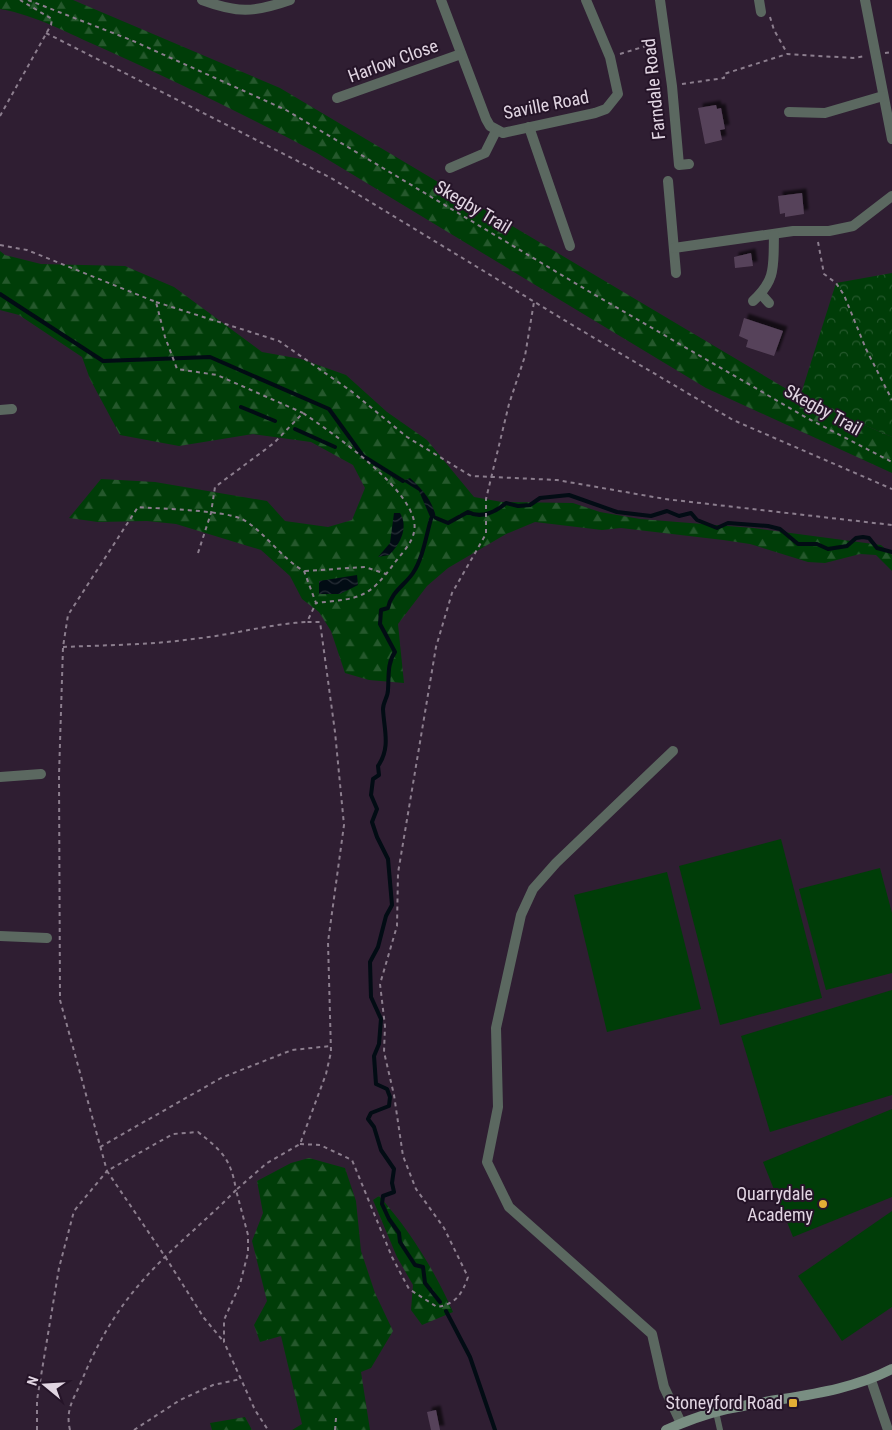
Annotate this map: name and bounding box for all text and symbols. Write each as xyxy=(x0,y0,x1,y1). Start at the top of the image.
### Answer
street label: Harlow Close xyxy=(345,35,441,87)
street label: Farndale Road xyxy=(638,37,669,141)
street label: Saville Road xyxy=(501,86,590,123)
street label: Skegby Trail xyxy=(431,176,515,238)
street label: Skegby Trail xyxy=(781,380,866,439)
place label: Quarrydale Academy xyxy=(736,1183,814,1225)
marker: Quarrydale Academy xyxy=(817,1198,829,1210)
north arrow xyxy=(20,1360,70,1410)
text: N xyxy=(24,1374,42,1388)
place label: Stoneyford Road xyxy=(666,1392,783,1413)
marker: Stoneyford Road xyxy=(787,1397,799,1409)

